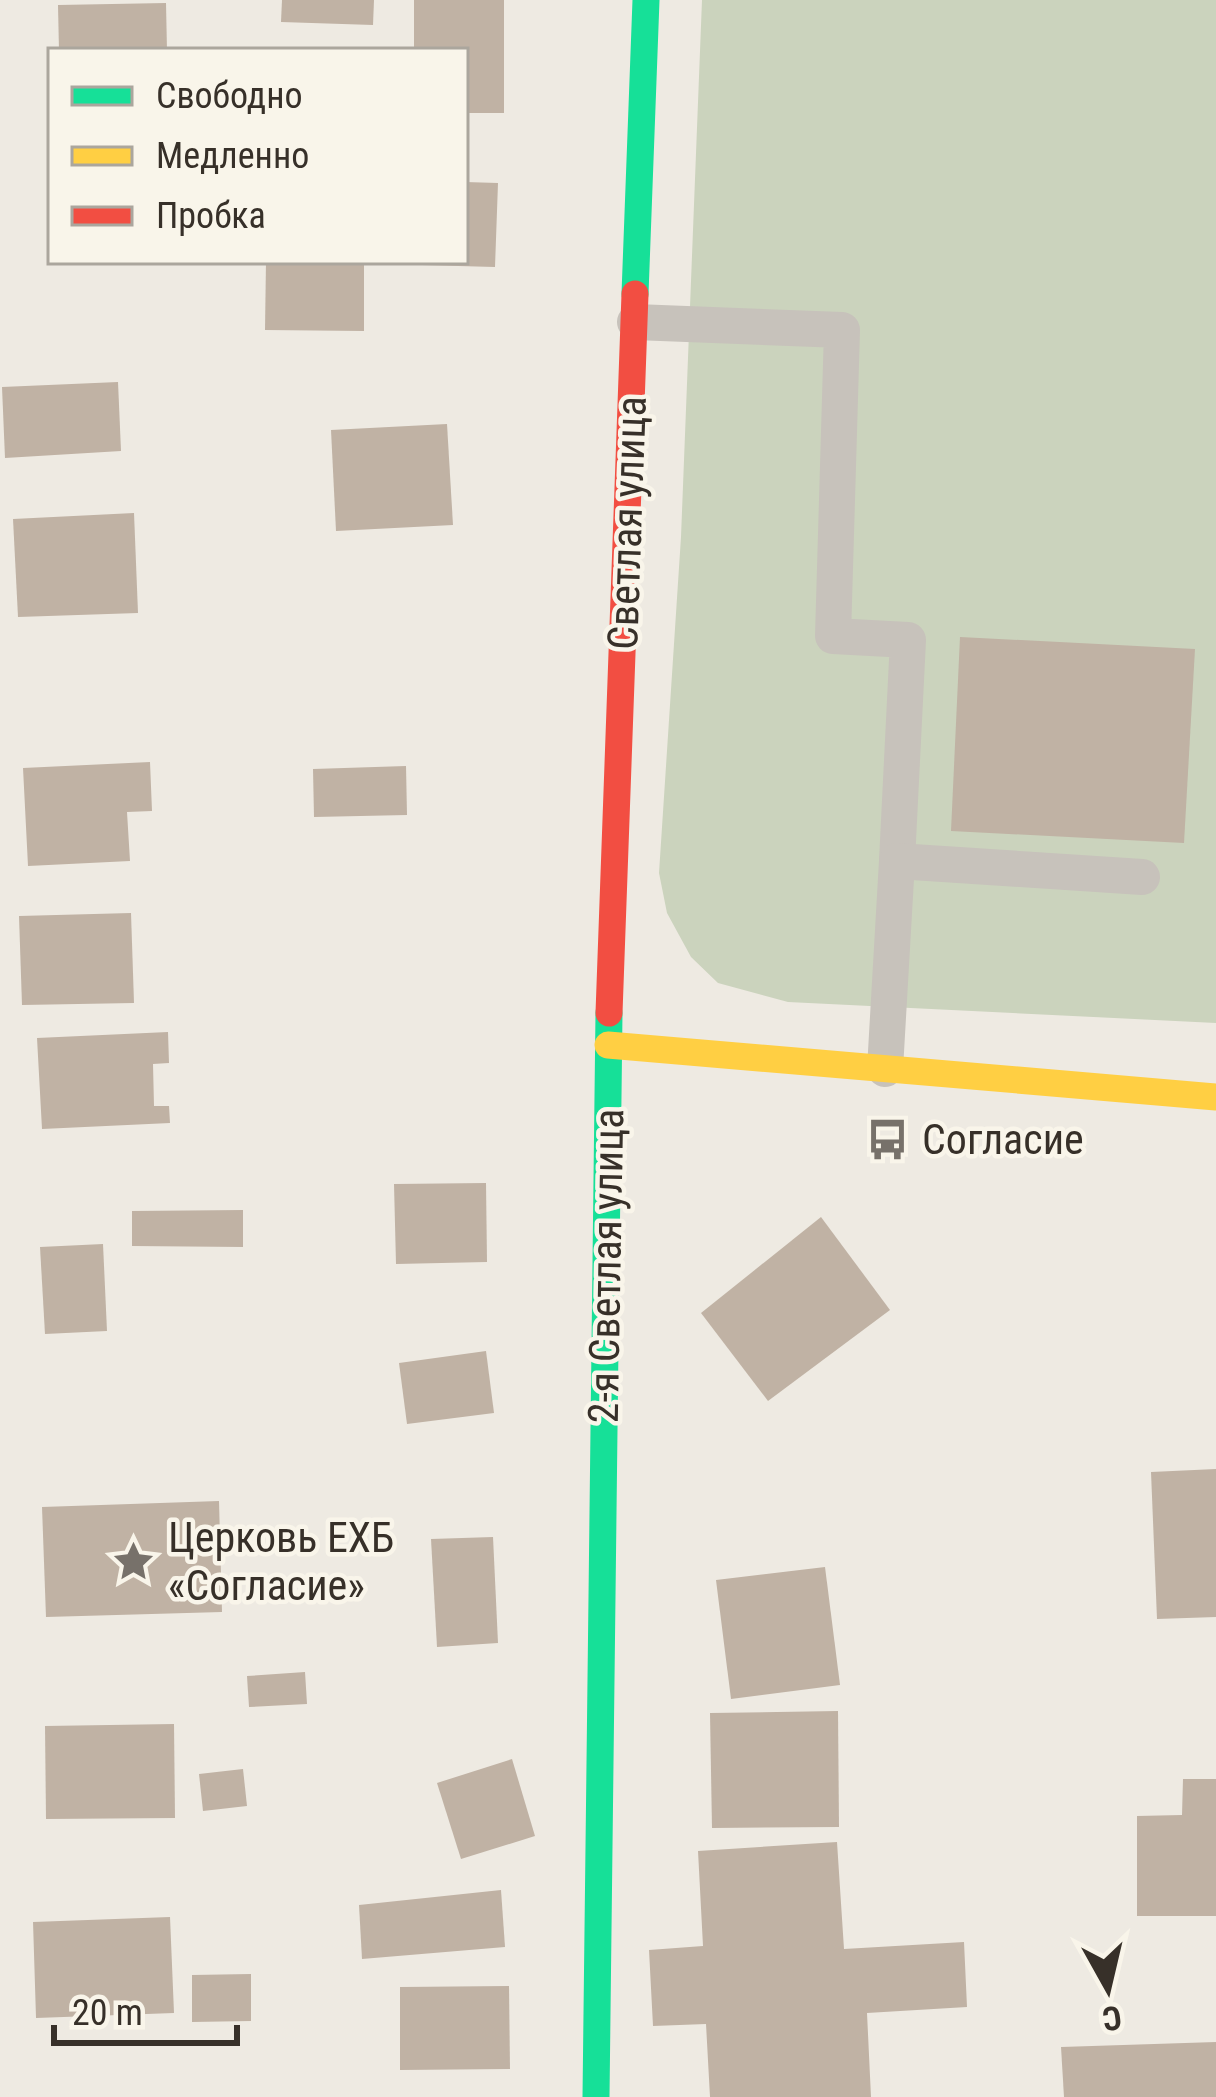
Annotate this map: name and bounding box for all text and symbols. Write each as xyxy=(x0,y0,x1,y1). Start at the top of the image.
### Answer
legend xyxy=(48,48,468,264)
text: Свободно xyxy=(156,75,303,117)
text: Медленно xyxy=(156,135,309,177)
text: Пробка xyxy=(156,195,266,237)
street label: Светлая улица xyxy=(598,395,656,651)
street label: 2-я Светлая улица xyxy=(579,1108,633,1424)
place label: Согласие xyxy=(922,1115,1084,1164)
bus stop icon: Согласие xyxy=(865,1116,911,1162)
place label: Церковь ЕХБ «Согласие» xyxy=(168,1513,394,1610)
place icon: Церковь ЕХБ «Согласие» xyxy=(111,1538,157,1584)
north arrow xyxy=(1048,1929,1168,2049)
scale bar xyxy=(54,1971,237,2045)
text: 20 m xyxy=(72,1992,143,2034)
text: С xyxy=(1100,1998,1124,2039)

